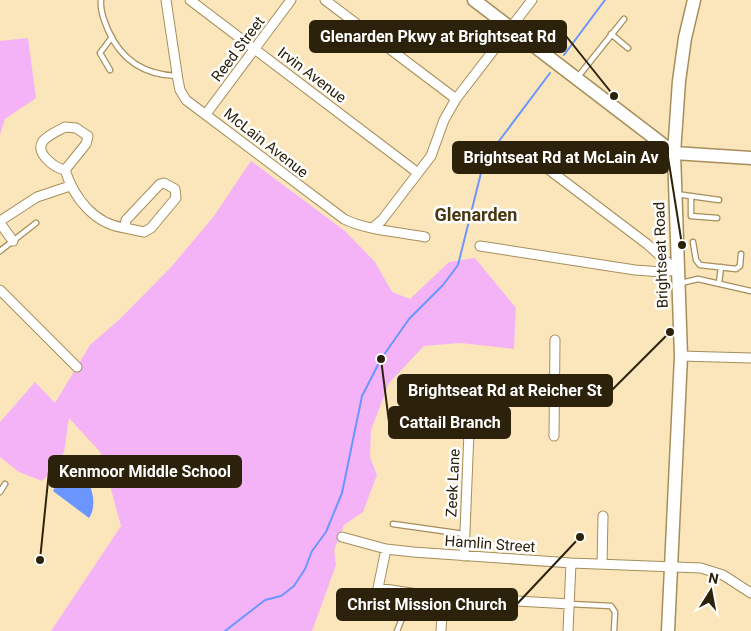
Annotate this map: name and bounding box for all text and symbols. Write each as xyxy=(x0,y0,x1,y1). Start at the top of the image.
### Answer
street label: Reed Street xyxy=(208,13,268,85)
callout: Glenarden Pkwy at Brightseat Rd xyxy=(310,21,566,52)
text: Glenarden Pkwy at Brightseat Rd xyxy=(320,27,556,46)
street label: Irvin Avenue xyxy=(274,43,350,107)
street label: McLain Avenue xyxy=(220,105,312,181)
callout: Brightseat Rd at McLain Av xyxy=(453,142,668,173)
text: Brightseat Rd at McLain Av xyxy=(463,148,659,167)
street label: Brightseat Road xyxy=(650,201,672,309)
district label: Glenarden xyxy=(435,204,517,225)
callout: Brightseat Rd at Reicher St xyxy=(398,375,612,406)
text: Brightseat Rd at Reicher St xyxy=(408,381,603,400)
callout: Cattail Branch xyxy=(389,407,510,438)
text: Cattail Branch xyxy=(399,413,501,432)
street label: Zeek Lane xyxy=(442,448,464,518)
callout: Kenmoor Middle School xyxy=(49,456,241,487)
text: Kenmoor Middle School xyxy=(59,462,231,481)
street label: Hamlin Street xyxy=(444,532,536,556)
north arrow xyxy=(686,566,736,616)
text: N xyxy=(707,569,720,587)
callout: Christ Mission Church xyxy=(337,589,517,620)
text: Christ Mission Church xyxy=(347,595,507,614)

